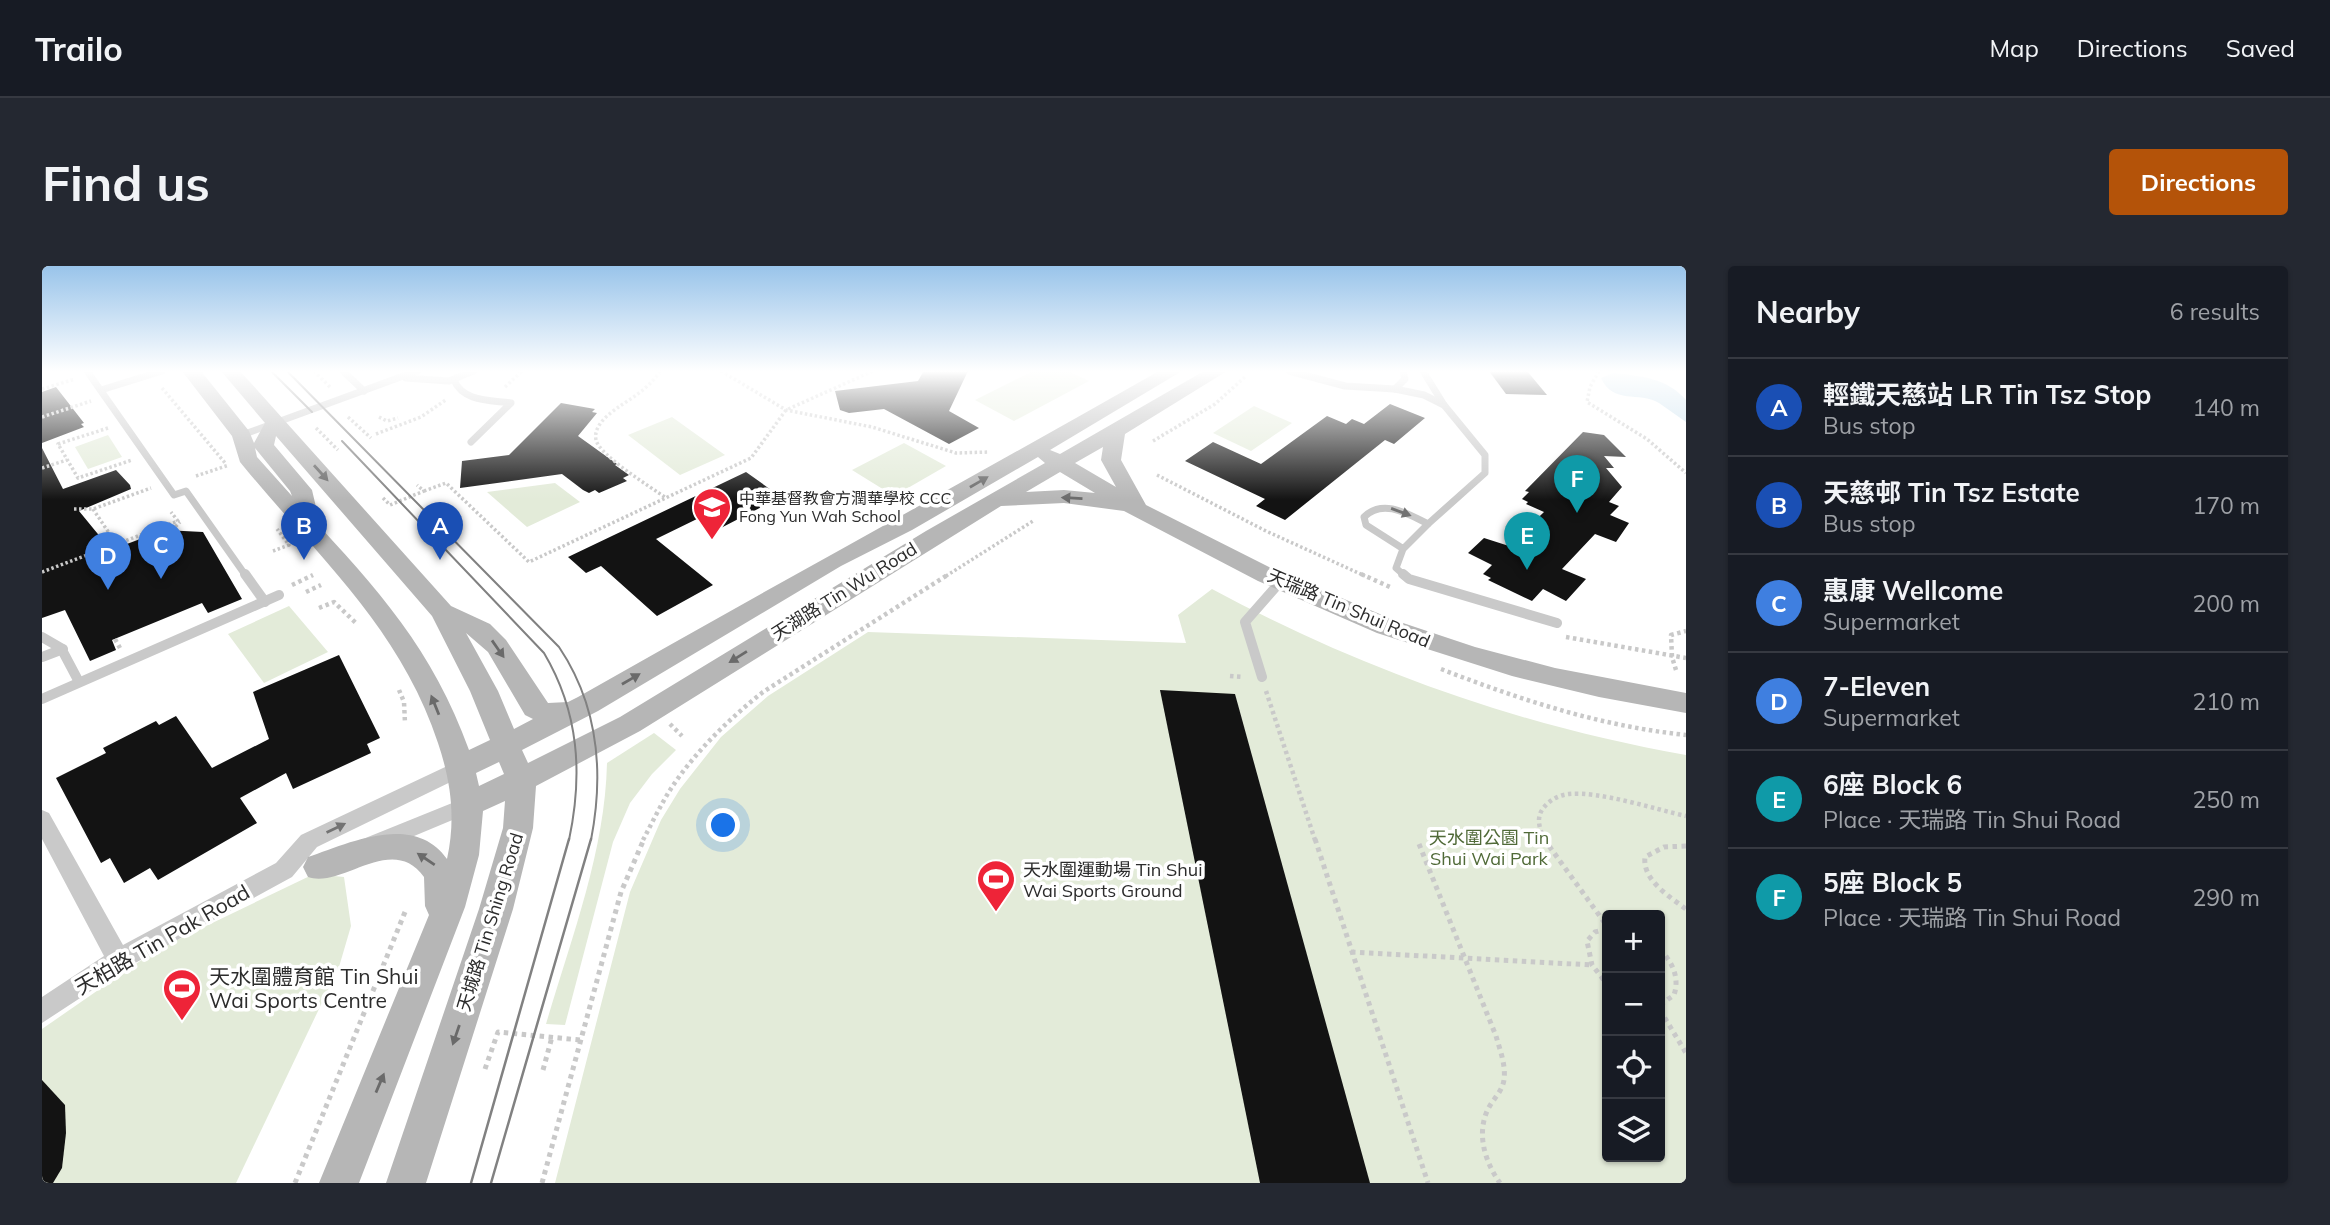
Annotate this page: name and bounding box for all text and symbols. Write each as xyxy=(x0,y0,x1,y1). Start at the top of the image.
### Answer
text: Trailo xyxy=(35,28,123,69)
text: Map xyxy=(1989,33,2039,63)
text: Directions xyxy=(2077,33,2188,63)
text: Saved xyxy=(2226,33,2295,63)
button: Directions xyxy=(2109,149,2288,215)
text: Find us xyxy=(42,152,210,213)
text: Nearby xyxy=(1756,293,1860,331)
text: 6 results xyxy=(2170,297,2260,326)
text: 輕鐵天慈站 LR Tin Tsz Stop xyxy=(1823,378,2151,411)
text: A xyxy=(1770,393,1788,422)
text: 140 m xyxy=(2192,393,2260,422)
text: Bus stop xyxy=(1823,411,1915,440)
pin: F xyxy=(1554,455,1600,513)
one-way arrow xyxy=(312,464,328,481)
one-way arrow xyxy=(970,476,989,488)
text: 天慈邨 Tin Tsz Estate xyxy=(1823,476,2080,509)
school or university icon: 中華基督教會方潤華學校 CCC Fong Yun Wah School xyxy=(691,486,733,541)
place label: 中華基督教會方潤華學校 CCC Fong Yun Wah School xyxy=(739,488,951,526)
text: B xyxy=(1771,491,1787,520)
text: 170 m xyxy=(2192,491,2260,520)
one-way arrow xyxy=(1061,492,1083,503)
pin: B xyxy=(281,502,327,560)
pin: A xyxy=(417,502,463,560)
one-way arrow xyxy=(1390,507,1411,518)
text: Bus stop xyxy=(1823,509,1915,538)
pin: E xyxy=(1504,512,1550,570)
pin: C xyxy=(138,521,184,579)
pin: D xyxy=(85,532,131,590)
street label: 天湖路 Tin Wu Road xyxy=(767,537,921,645)
street label: 天瑞路 Tin Shui Road xyxy=(1264,563,1434,653)
text: 惠康 Wellcome xyxy=(1823,574,2003,607)
text: C xyxy=(1771,589,1787,618)
text: 200 m xyxy=(2192,589,2260,618)
text: Supermarket xyxy=(1823,607,1960,636)
one-way arrow xyxy=(491,640,505,658)
one-way arrow xyxy=(728,650,747,663)
text: 7-Eleven xyxy=(1823,670,1930,703)
one-way arrow xyxy=(621,673,641,685)
text: D xyxy=(1770,687,1788,716)
text: 210 m xyxy=(2192,687,2260,716)
one-way arrow xyxy=(430,694,441,715)
text: Supermarket xyxy=(1823,703,1960,732)
text: 6座 Block 6 xyxy=(1823,768,1962,801)
text: E xyxy=(1772,785,1786,814)
text: 250 m xyxy=(2192,785,2260,814)
text: Place · 天瑞路 Tin Shui Road xyxy=(1823,805,2121,834)
your location xyxy=(706,808,740,842)
one-way arrow xyxy=(326,822,346,833)
park label: 天水圍公園 Tin Shui Wai Park xyxy=(1429,826,1549,870)
street label: 天城路 Tin Shing Road xyxy=(452,830,528,1014)
one-way arrow xyxy=(416,853,435,867)
sports icon: 天水圍運動場 Tin Shui Wai Sports Ground xyxy=(975,858,1017,913)
place label: 天水圍運動場 Tin Shui Wai Sports Ground xyxy=(1023,858,1203,902)
text: 5座 Block 5 xyxy=(1823,866,1962,899)
street label: 天柏路 Tin Pak Road xyxy=(70,878,254,1000)
text: F xyxy=(1772,883,1786,912)
text: 290 m xyxy=(2192,883,2260,912)
text: Place · 天瑞路 Tin Shui Road xyxy=(1823,903,2121,932)
map controls xyxy=(1602,910,1665,1162)
button: + xyxy=(1602,910,1665,973)
place label: 天水圍體育館 Tin Shui Wai Sports Centre xyxy=(209,963,418,1013)
sports icon: 天水圍體育館 Tin Shui Wai Sports Centre xyxy=(161,967,203,1022)
button: − xyxy=(1602,973,1665,1036)
one-way arrow xyxy=(450,1025,461,1046)
button: locate xyxy=(1602,1036,1665,1099)
one-way arrow xyxy=(375,1073,386,1094)
button: layers xyxy=(1602,1099,1665,1162)

